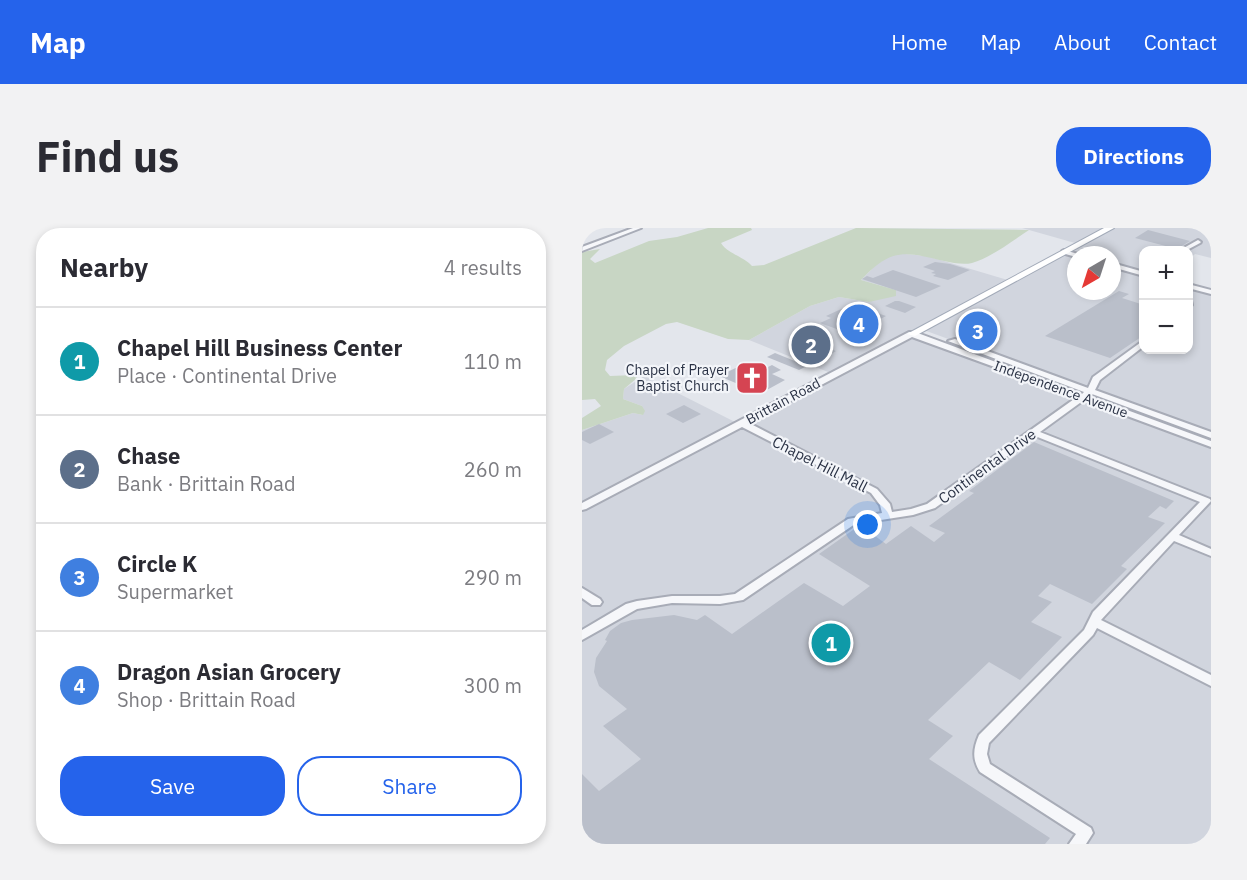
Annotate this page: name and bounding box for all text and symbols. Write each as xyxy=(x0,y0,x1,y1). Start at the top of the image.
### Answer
text: Map xyxy=(30,24,86,61)
text: Home xyxy=(891,28,948,56)
text: Map xyxy=(981,28,1021,56)
text: About xyxy=(1054,28,1111,56)
text: Contact xyxy=(1144,28,1217,56)
button: Directions xyxy=(1056,127,1211,185)
text: Find us xyxy=(36,129,179,184)
north arrow xyxy=(1067,246,1121,300)
map controls xyxy=(1139,246,1193,354)
button: + xyxy=(1139,246,1193,300)
text: Nearby xyxy=(60,250,148,284)
text: 4 results xyxy=(444,254,522,281)
button: − xyxy=(1139,300,1193,354)
pin: 4 xyxy=(840,302,878,346)
pin: 3 xyxy=(958,308,998,354)
pin: 2 xyxy=(792,322,830,368)
text: Chapel Hill Business Center xyxy=(117,333,402,362)
text: 1 xyxy=(74,348,86,375)
text: 110 m xyxy=(464,348,522,375)
street label: Independence Avenue xyxy=(991,356,1131,422)
church icon: Chapel of Prayer Baptist Church xyxy=(734,360,770,396)
place label: Chapel of Prayer Baptist Church xyxy=(626,361,729,395)
text: Place · Continental Drive xyxy=(117,362,337,389)
street label: Brittain Road xyxy=(743,374,823,428)
street label: Continental Drive xyxy=(934,424,1040,508)
street label: Chapel Hill Mall xyxy=(769,432,871,496)
text: Chase xyxy=(117,441,180,470)
text: 2 xyxy=(74,456,86,483)
text: 260 m xyxy=(464,456,522,483)
text: Bank · Brittain Road xyxy=(117,470,296,497)
your location xyxy=(853,510,882,539)
text: Circle K xyxy=(117,549,197,578)
text: 3 xyxy=(74,564,86,591)
text: 290 m xyxy=(464,564,522,591)
text: Supermarket xyxy=(117,578,234,605)
pin: 1 xyxy=(812,620,850,666)
text: Dragon Asian Grocery xyxy=(117,657,341,686)
text: 4 xyxy=(74,672,86,699)
text: 300 m xyxy=(464,672,522,699)
text: Shop · Brittain Road xyxy=(117,686,296,713)
button: Save xyxy=(60,756,285,816)
button: Share xyxy=(297,756,522,816)

